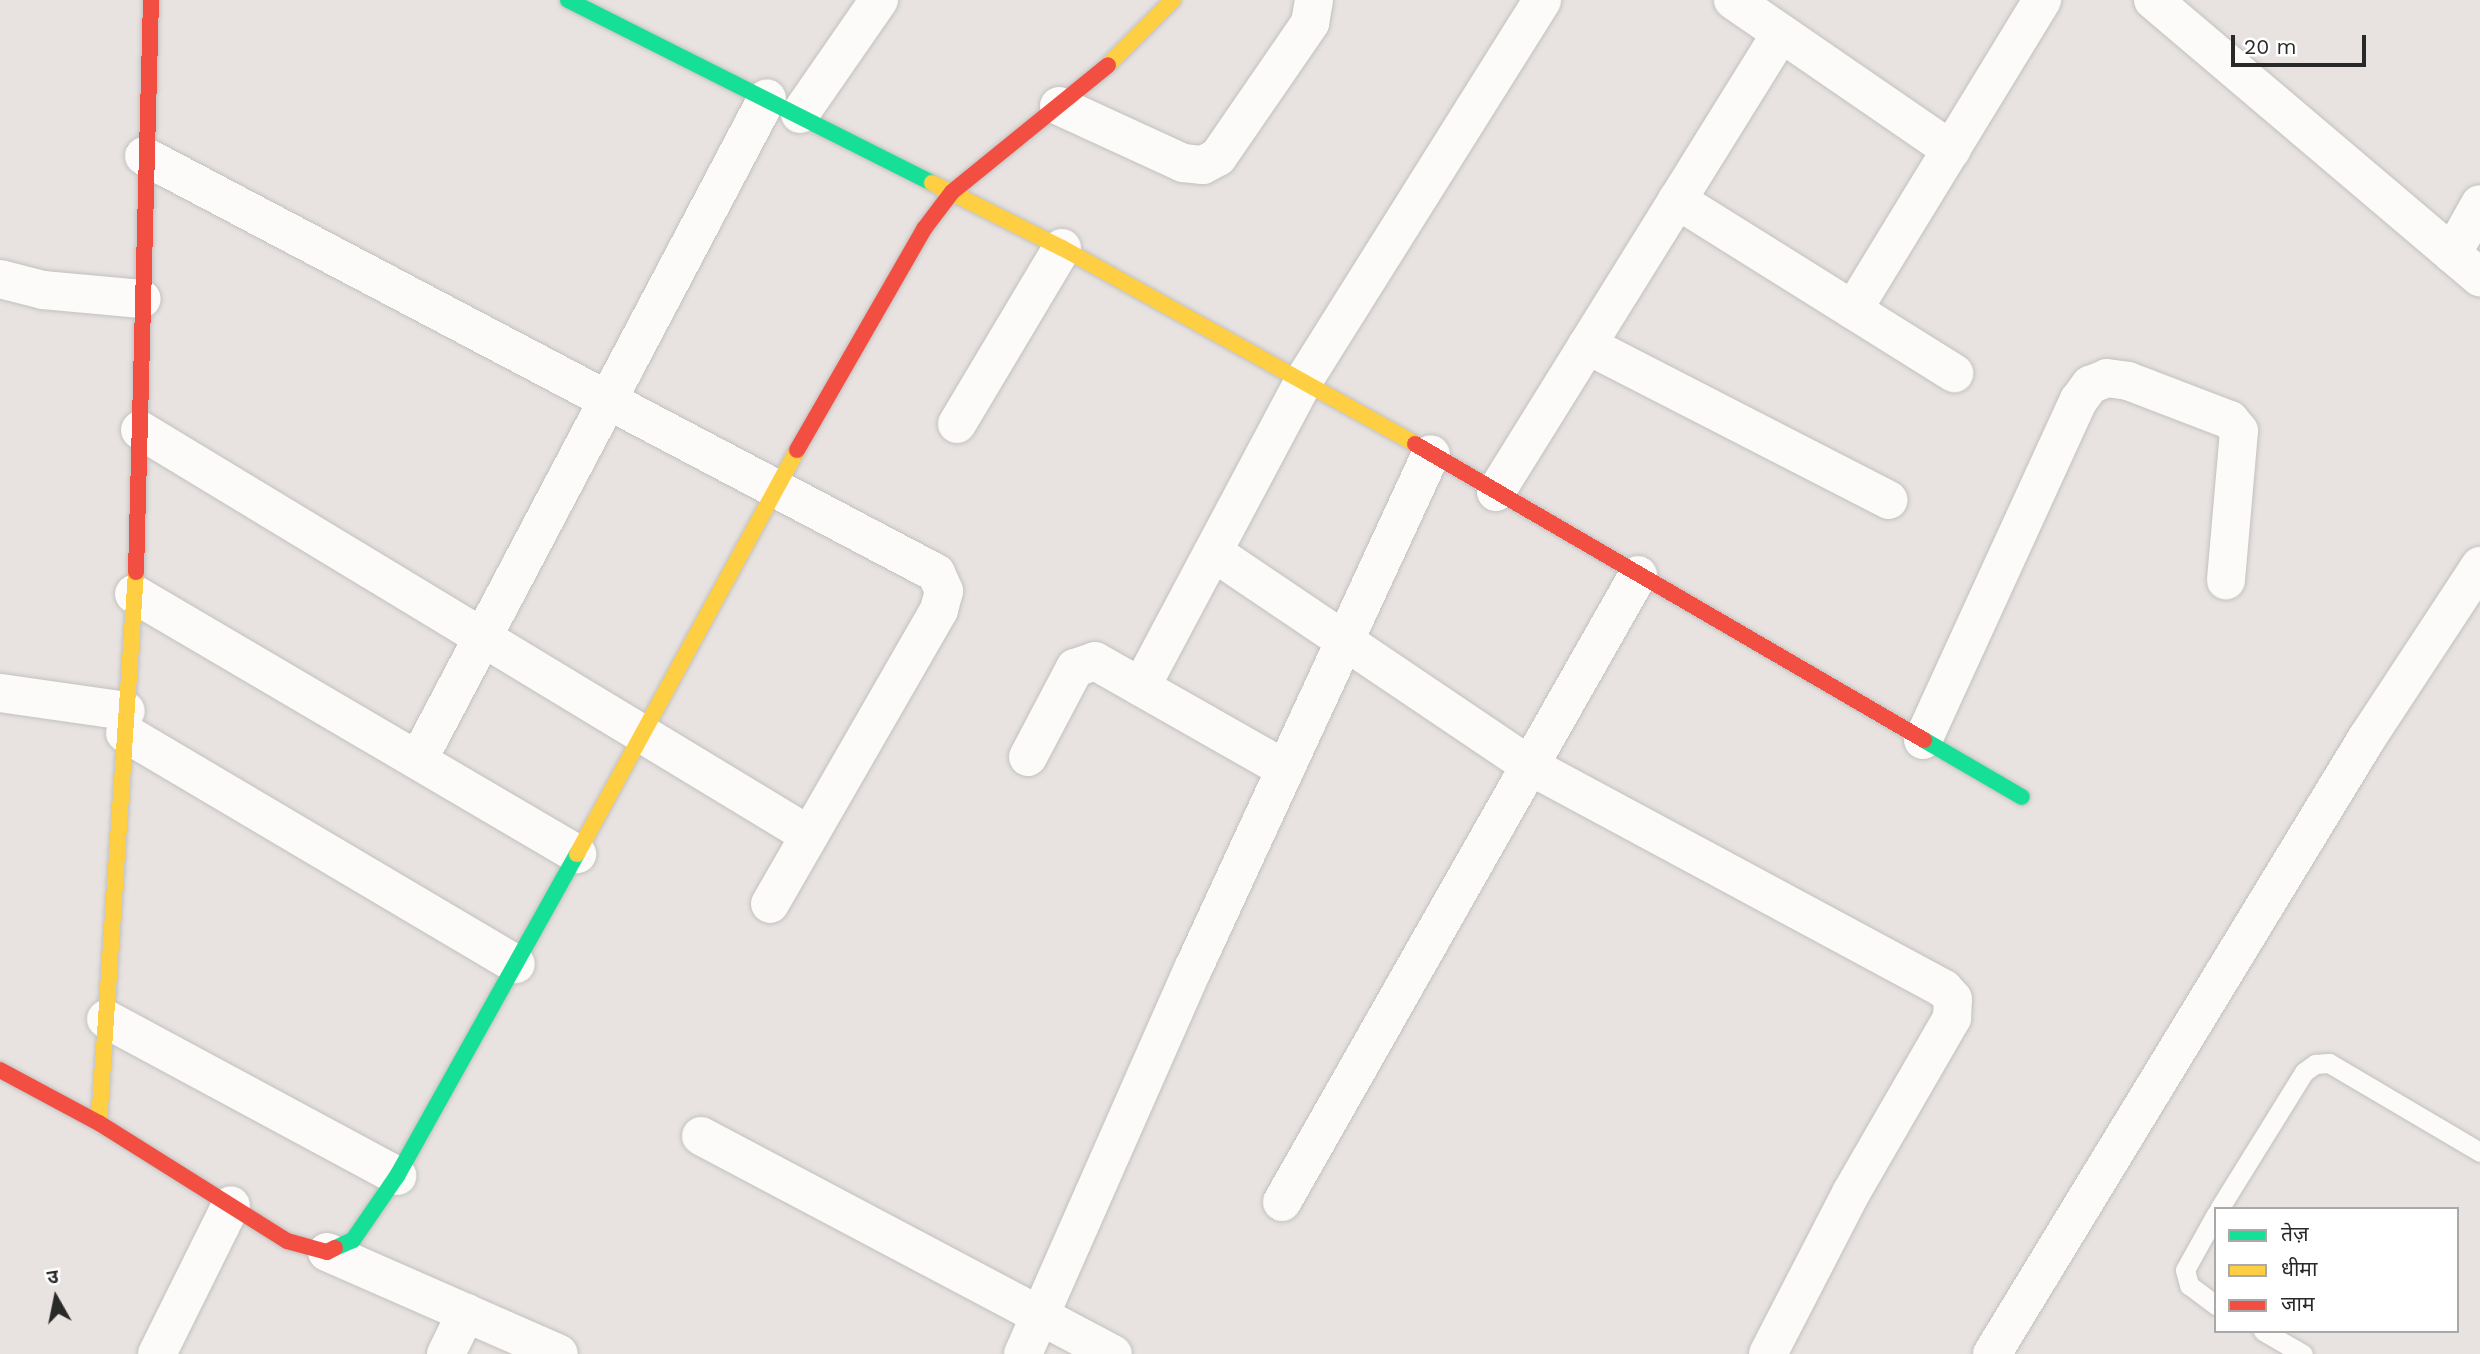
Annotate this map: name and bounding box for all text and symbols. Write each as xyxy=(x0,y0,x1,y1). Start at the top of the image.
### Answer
scale bar xyxy=(2235,21,2370,65)
text: 20 m xyxy=(2244,34,2296,59)
legend xyxy=(2214,1207,2459,1333)
text: तेज़ xyxy=(2281,1221,2309,1246)
text: धीमा xyxy=(2281,1256,2317,1281)
north arrow xyxy=(21,1263,91,1333)
text: उ xyxy=(45,1265,60,1289)
text: जाम xyxy=(2281,1291,2315,1316)

